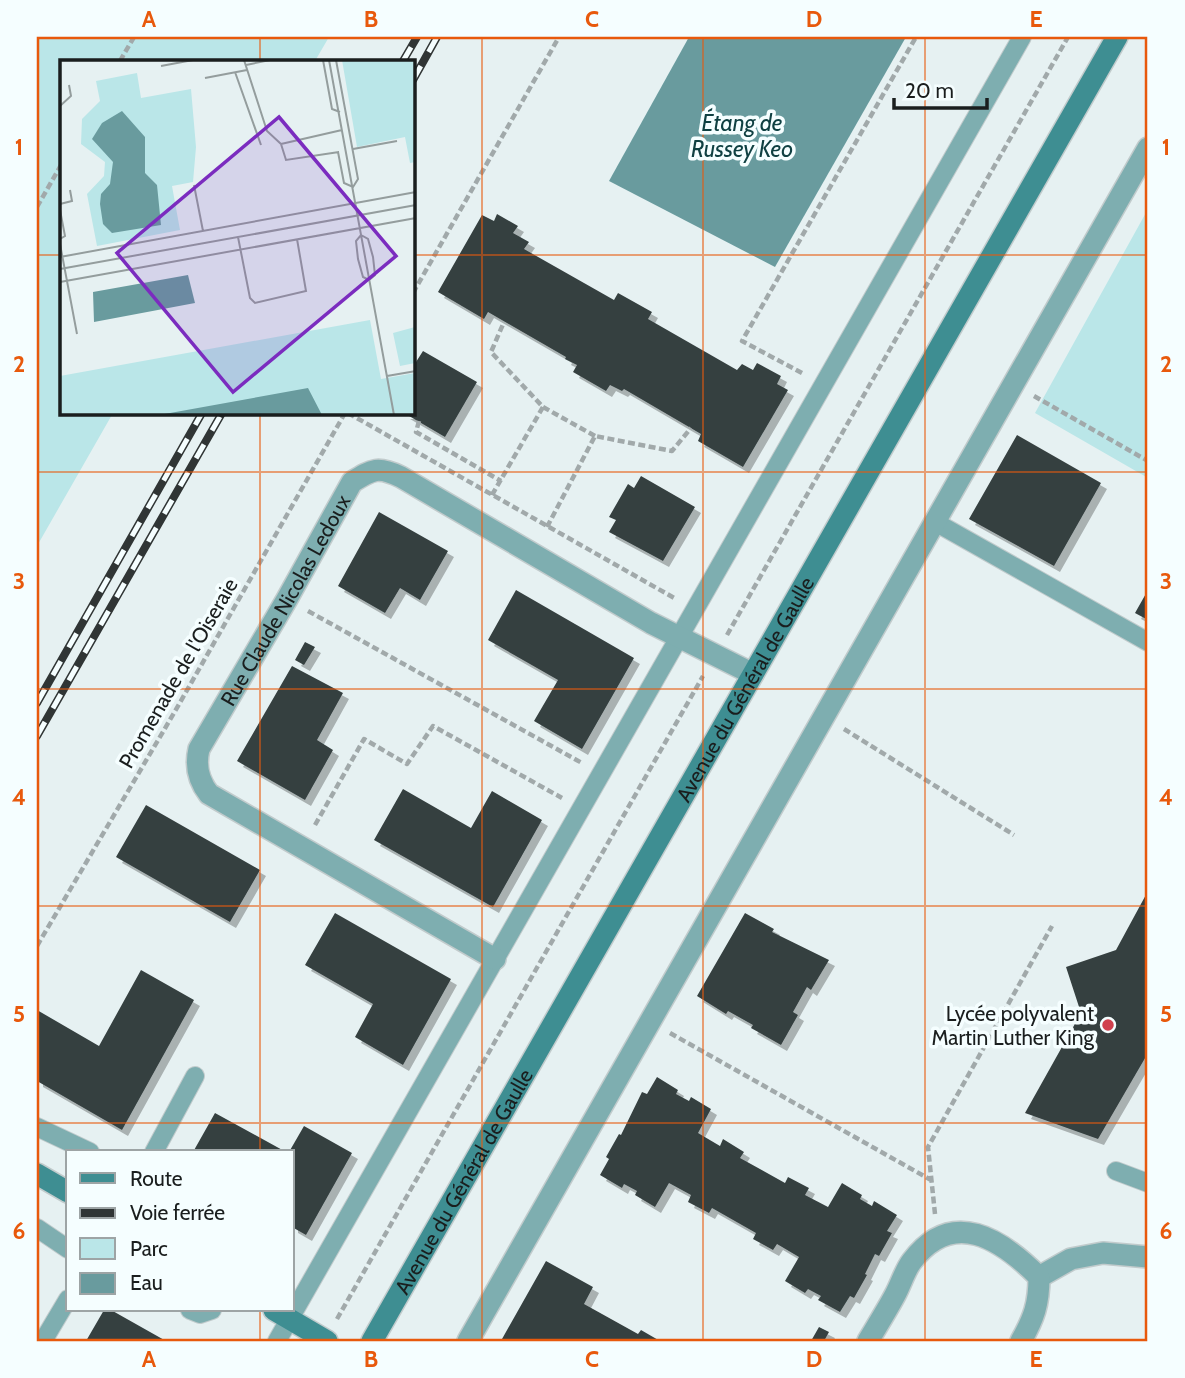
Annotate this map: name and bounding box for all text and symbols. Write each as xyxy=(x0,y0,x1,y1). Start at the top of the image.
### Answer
text: A xyxy=(142,5,157,33)
text: B xyxy=(364,5,378,33)
text: C xyxy=(585,5,599,33)
text: D xyxy=(806,5,822,33)
text: E xyxy=(1029,5,1043,33)
inset map xyxy=(60,60,415,415)
scale bar xyxy=(894,66,987,110)
text: 20 m xyxy=(905,78,954,103)
water label: Étang de Russey Keo xyxy=(691,107,793,163)
text: 1 xyxy=(15,133,23,161)
text: 1 xyxy=(1162,133,1170,161)
text: 2 xyxy=(13,350,25,378)
text: 2 xyxy=(1160,350,1172,378)
street label: Rue Claude Nicolas Ledoux xyxy=(215,490,355,710)
text: 3 xyxy=(13,567,25,595)
text: 3 xyxy=(1160,567,1172,595)
street label: Avenue du Général de Gaulle xyxy=(670,572,819,806)
street label: Promenade de l'Oiseraie xyxy=(113,573,243,772)
text: 4 xyxy=(12,783,26,811)
text: 4 xyxy=(1159,783,1173,811)
text: 5 xyxy=(13,1000,25,1028)
text: 5 xyxy=(1160,1000,1172,1028)
place label: Lycée polyvalent Martin Luther King xyxy=(931,1001,1095,1050)
marker: Lycée polyvalent Martin Luther King xyxy=(1100,1017,1116,1033)
street label: Avenue du Général de Gaulle xyxy=(389,1064,538,1298)
legend xyxy=(66,1150,294,1312)
text: Route xyxy=(130,1166,183,1191)
text: Voie ferrée xyxy=(130,1200,225,1225)
text: 6 xyxy=(13,1217,25,1245)
text: 6 xyxy=(1160,1217,1172,1245)
text: Parc xyxy=(130,1236,168,1261)
text: Eau xyxy=(130,1270,163,1295)
text: A xyxy=(142,1345,157,1373)
text: B xyxy=(364,1345,378,1373)
text: C xyxy=(585,1345,599,1373)
text: D xyxy=(806,1345,822,1373)
text: E xyxy=(1029,1345,1043,1373)

